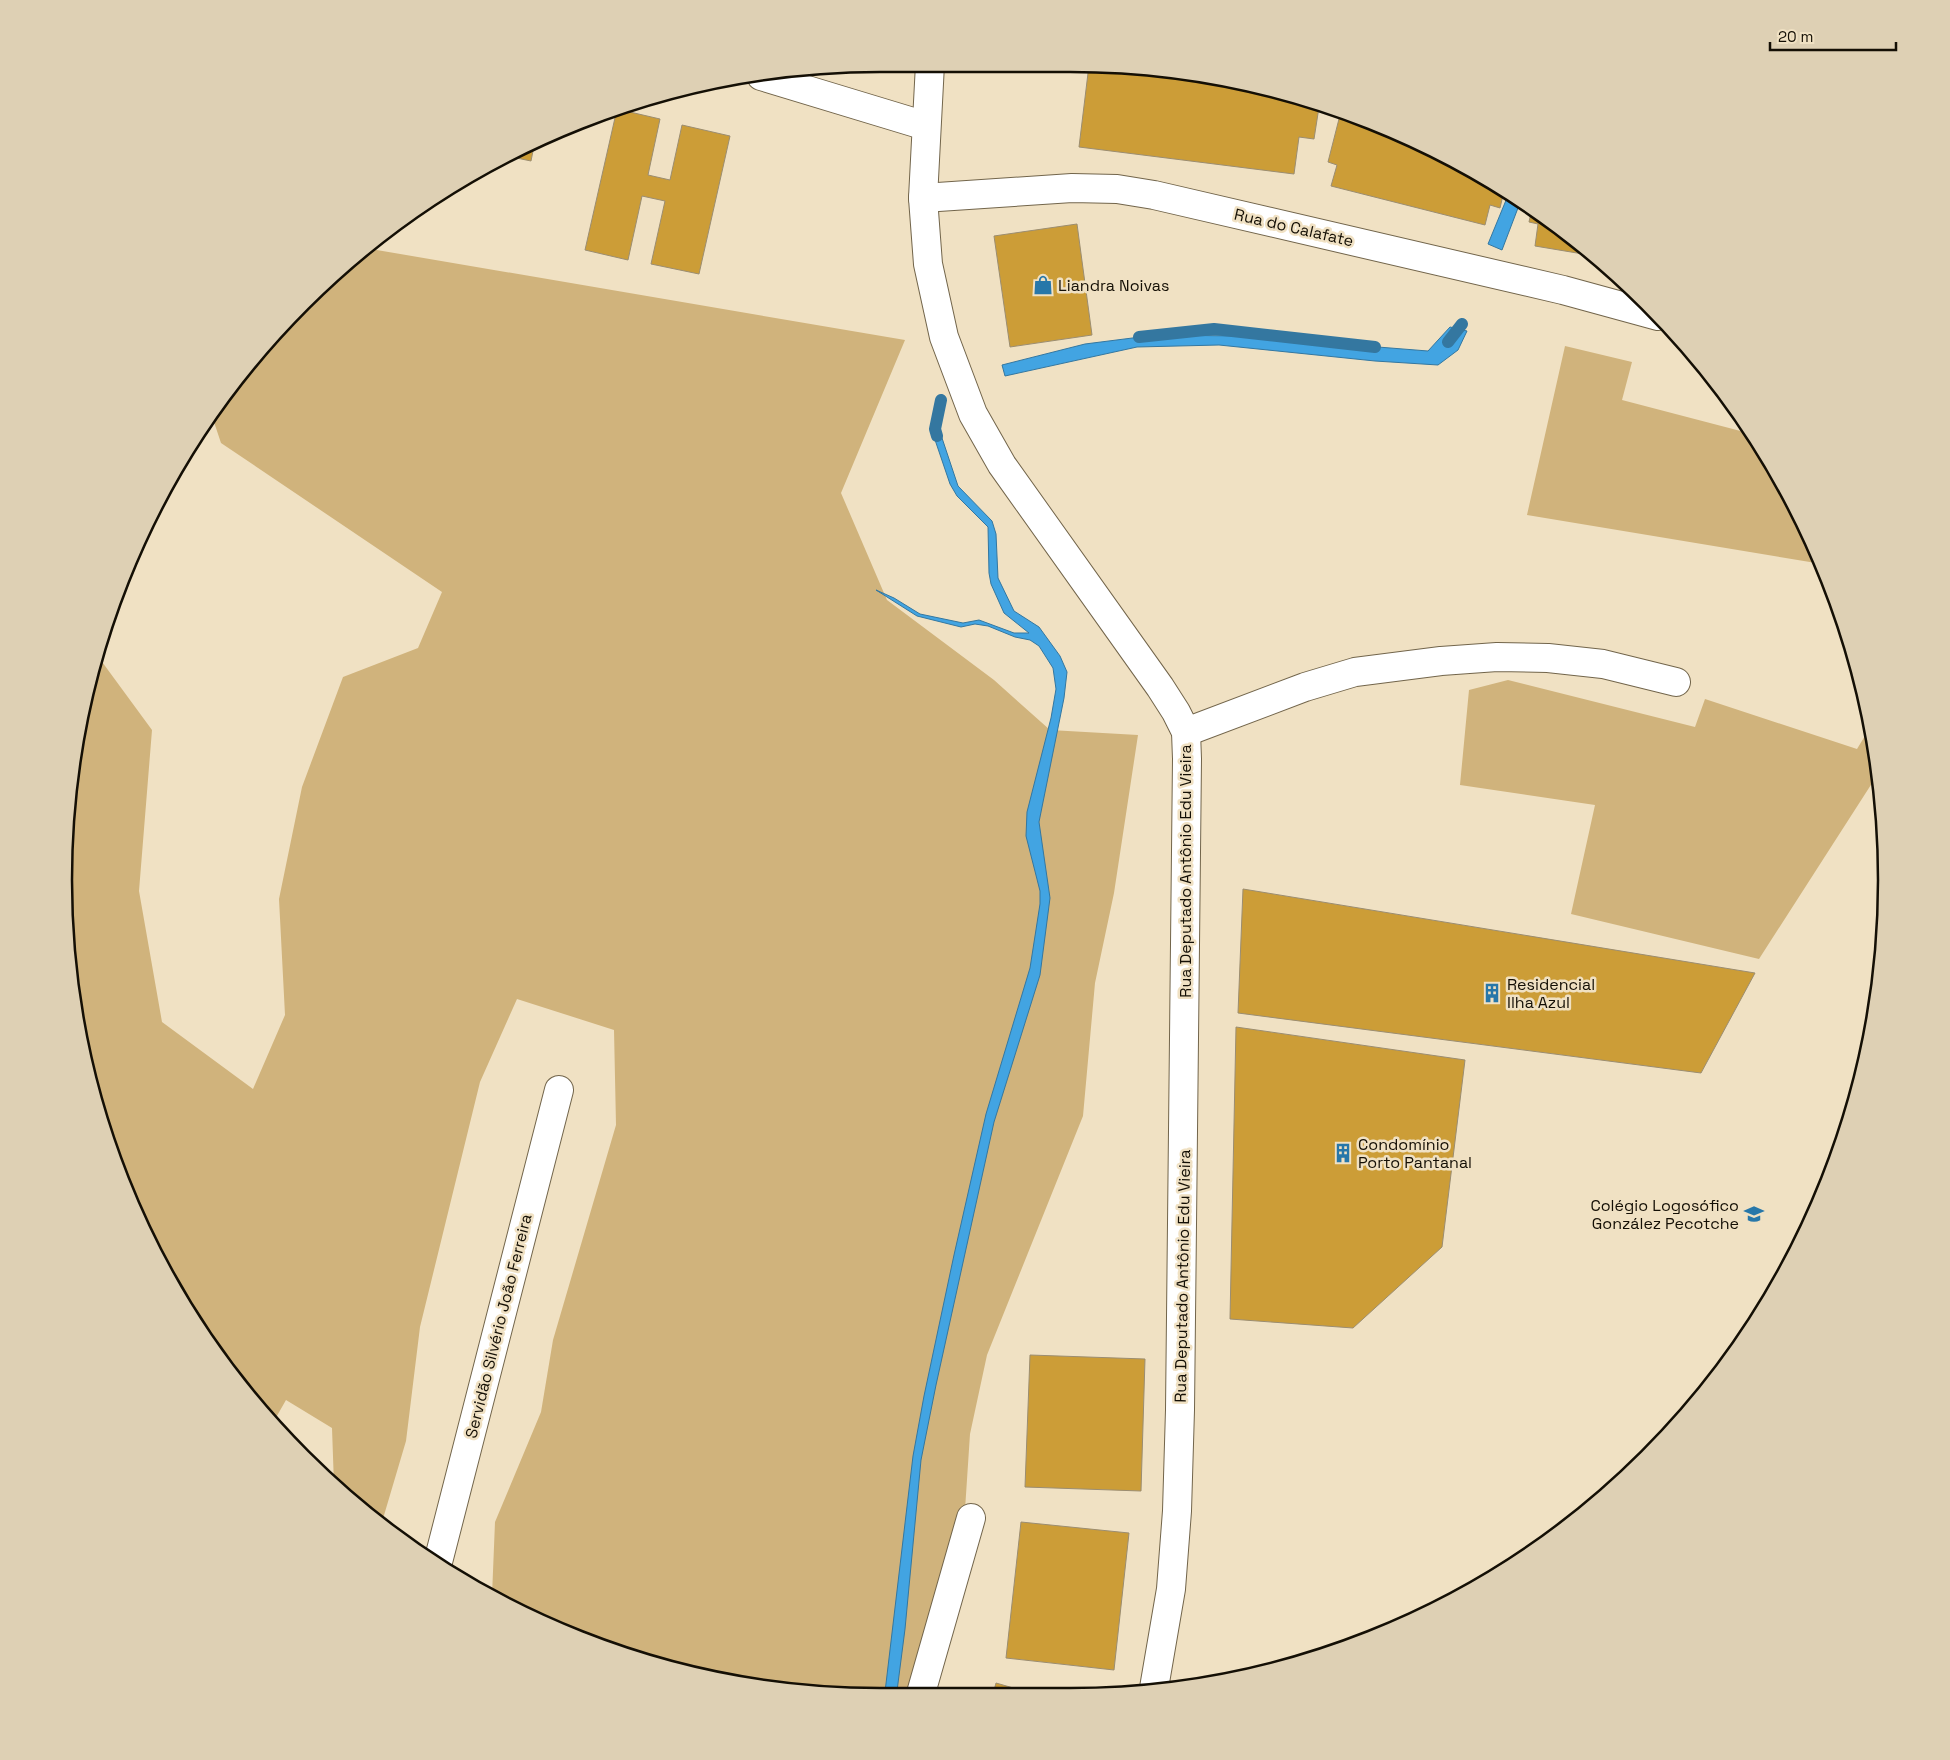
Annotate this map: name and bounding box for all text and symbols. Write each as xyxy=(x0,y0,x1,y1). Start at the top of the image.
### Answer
scale bar xyxy=(1770,20,1896,52)
text: 20 m xyxy=(1778,27,1813,46)
street label: Rua do Calafate xyxy=(1232,204,1356,251)
shop icon: Liandra Noivas xyxy=(1032,274,1054,296)
place label: Liandra Noivas xyxy=(1058,275,1169,296)
street label: Rua Deputado Antônio Edu Vieira xyxy=(1175,744,1196,998)
place label: Residencial Ilha Azul xyxy=(1507,974,1595,1013)
building icon: Residencial Ilha Azul xyxy=(1481,982,1503,1004)
place label: Condomínio Porto Pantanal xyxy=(1358,1134,1472,1173)
building icon: Condomínio Porto Pantanal xyxy=(1332,1142,1354,1164)
street label: Rua Deputado Antônio Edu Vieira xyxy=(1170,1149,1195,1403)
place label: Colégio Logosófico González Pecotche xyxy=(1590,1195,1739,1234)
school or university icon: Colégio Logosófico González Pecotche xyxy=(1743,1203,1765,1225)
street label: Servidão Silvério João Ferreira xyxy=(460,1212,537,1441)

